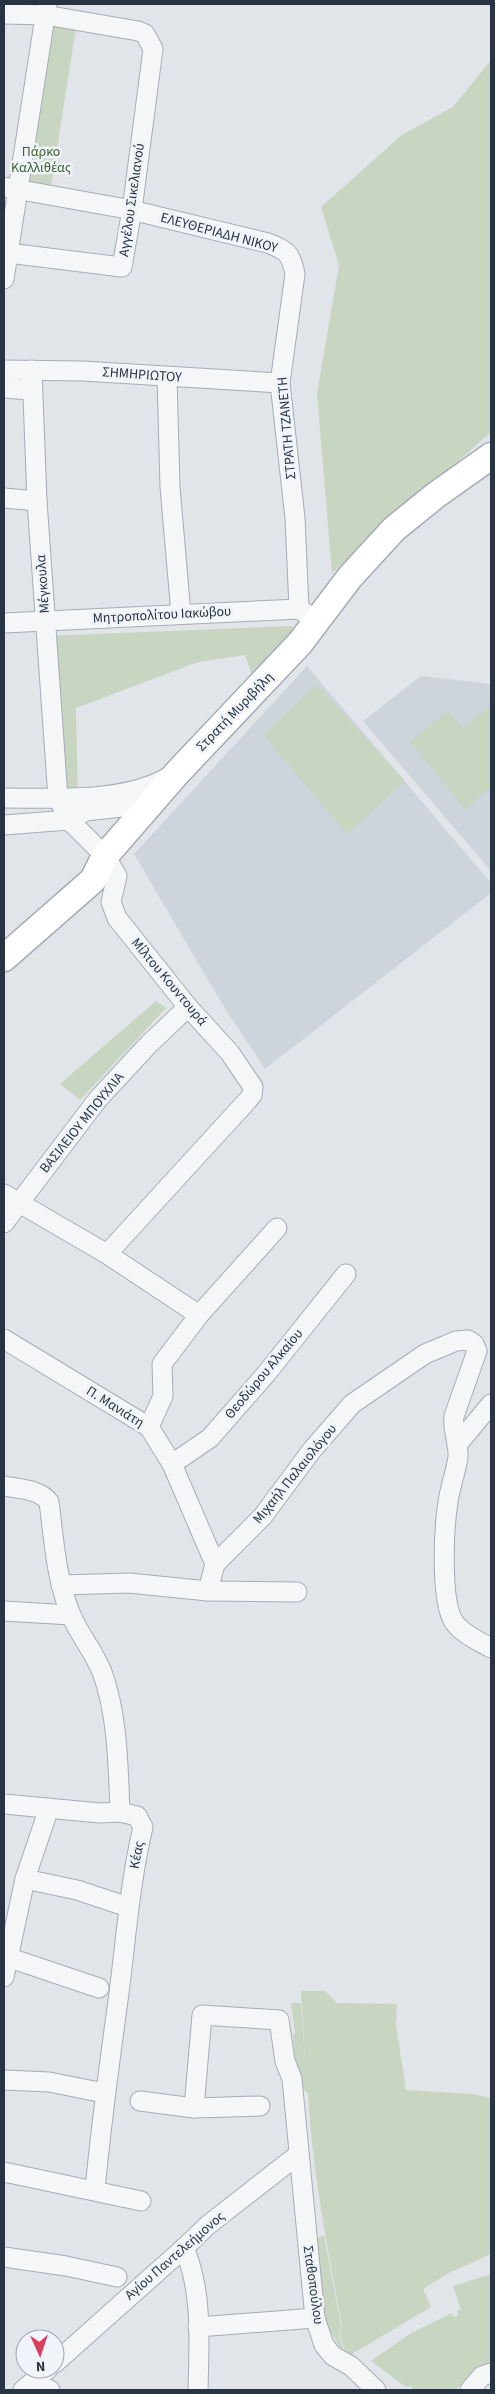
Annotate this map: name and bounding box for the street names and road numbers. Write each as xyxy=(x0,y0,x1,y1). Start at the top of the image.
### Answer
street label: Αγγέλου Σικελιανού xyxy=(114,142,150,258)
street label: ΕΛΕΥΘΕΡΙΑΔΗ ΝΙΚΟΥ xyxy=(158,208,280,258)
street label: ΣΗΜΗΡΙΩΤΟΥ xyxy=(102,362,183,388)
street label: ΣΤΡΑΤΗ ΤΖΑΝΕΤΗ xyxy=(273,376,301,480)
street label: Μέγκουλα xyxy=(31,554,55,614)
street label: Μητροπολίτου Ιακώβου xyxy=(92,601,232,629)
street label: Στρατή Μυριβήλη xyxy=(192,668,278,756)
street label: Μίλτου Κουντουρά xyxy=(126,934,212,1030)
street label: ΒΑΣΙΛΕΙΟΥ ΜΠΟΥΧΛΙΑ xyxy=(35,1068,129,1178)
street label: Θεοδώρου Αλκαίου xyxy=(220,1324,308,1424)
street label: Π. Μανιάτη xyxy=(82,1381,148,1433)
street label: Μιχαήλ Παλαιολόγου xyxy=(248,1420,342,1528)
street label: Κέας xyxy=(125,1839,149,1871)
street label: Αγίου Παντελεήμονος xyxy=(121,2207,229,2305)
street label: Σταθοπούλου xyxy=(298,2244,328,2326)

